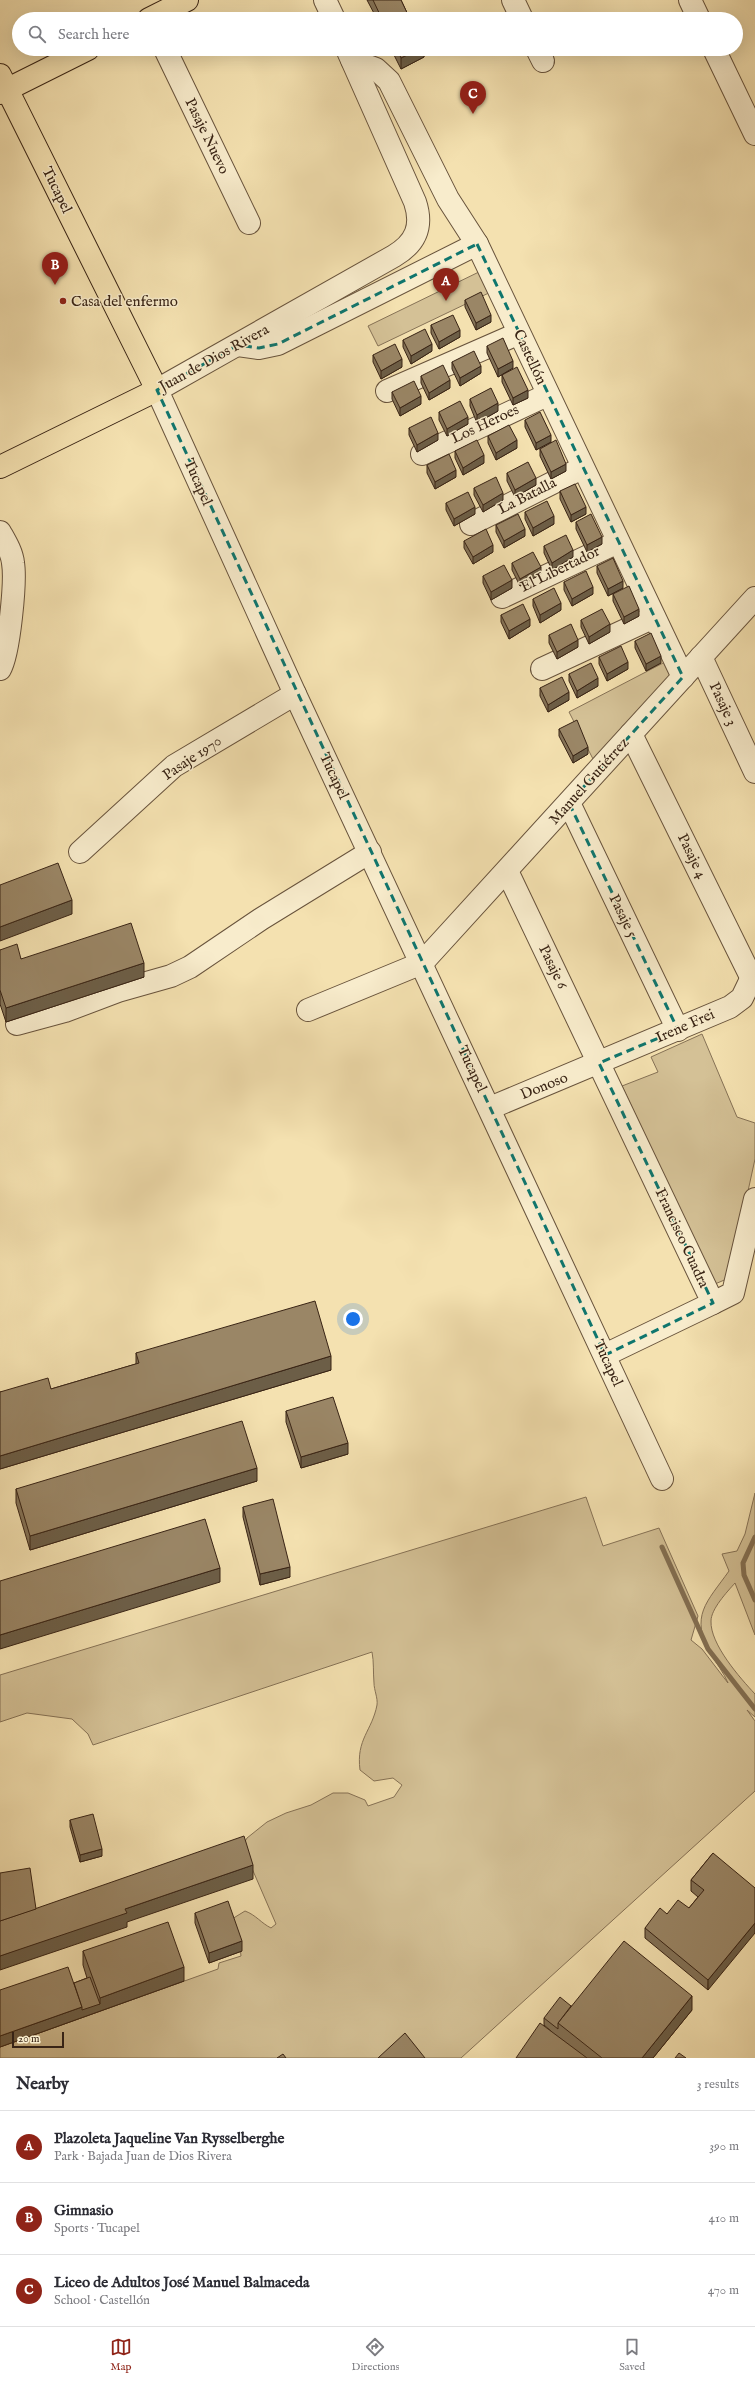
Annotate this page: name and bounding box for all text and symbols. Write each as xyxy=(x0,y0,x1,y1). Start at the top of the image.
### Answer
search box xyxy=(12,12,743,56)
icon: search xyxy=(26,23,48,45)
text: Search here xyxy=(58,25,129,44)
pin: C xyxy=(460,81,486,114)
street label: Pasaje Nuevo xyxy=(180,95,234,177)
street label: Tucapel xyxy=(38,164,77,217)
pin: B xyxy=(42,252,68,285)
pin: A xyxy=(433,268,459,301)
place label: Casa del enfermo xyxy=(71,292,178,311)
marker: Casa del enfermo xyxy=(58,296,68,306)
street label: Juan de Dios Rivera xyxy=(154,320,273,397)
street label: Castellón xyxy=(509,326,551,388)
street label: Los Heroes xyxy=(448,400,522,448)
street label: Tucapel xyxy=(179,456,217,509)
street label: La Batalla xyxy=(495,473,560,519)
street label: El Libertador xyxy=(517,541,603,596)
street label: Pasaje 3 xyxy=(705,679,741,729)
street label: Pasaje 1970 xyxy=(159,731,225,785)
street label: Manuel Gutiérrez xyxy=(545,733,633,829)
street label: Tucapel xyxy=(315,750,353,803)
street label: Pasaje 4 xyxy=(673,830,711,882)
street label: Pasaje 5 xyxy=(604,891,642,941)
street label: Pasaje 6 xyxy=(534,942,572,993)
street label: Irene Frei xyxy=(652,1005,718,1047)
street label: Tucapel xyxy=(453,1043,491,1096)
street label: Donoso xyxy=(517,1068,571,1104)
street label: Francisco Cuadra xyxy=(651,1185,714,1291)
your location xyxy=(343,1309,363,1329)
street label: Tucapel xyxy=(589,1337,627,1390)
scale bar xyxy=(12,2030,64,2049)
text: 20 m xyxy=(18,2032,39,2046)
text: Nearby xyxy=(16,2074,69,2095)
text: 3 results xyxy=(697,2076,739,2093)
text: Plazoleta Jaqueline Van Rysselberghe xyxy=(54,2129,284,2148)
text: A xyxy=(25,2138,33,2155)
text: 390 m xyxy=(709,2138,739,2155)
text: Park · Bajada Juan de Dios Rivera xyxy=(54,2148,232,2165)
text: Gimnasio xyxy=(54,2201,113,2220)
text: B xyxy=(25,2210,33,2227)
text: 410 m xyxy=(709,2210,739,2227)
text: Sports · Tucapel xyxy=(54,2220,140,2237)
text: Liceo de Adultos José Manuel Balmaceda xyxy=(54,2273,309,2292)
text: C xyxy=(24,2282,34,2299)
text: 470 m xyxy=(708,2282,739,2299)
text: School · Castellón xyxy=(54,2292,150,2309)
tab: Map xyxy=(110,2336,132,2374)
tab: Directions xyxy=(352,2336,399,2374)
tab: Saved xyxy=(619,2336,645,2374)

